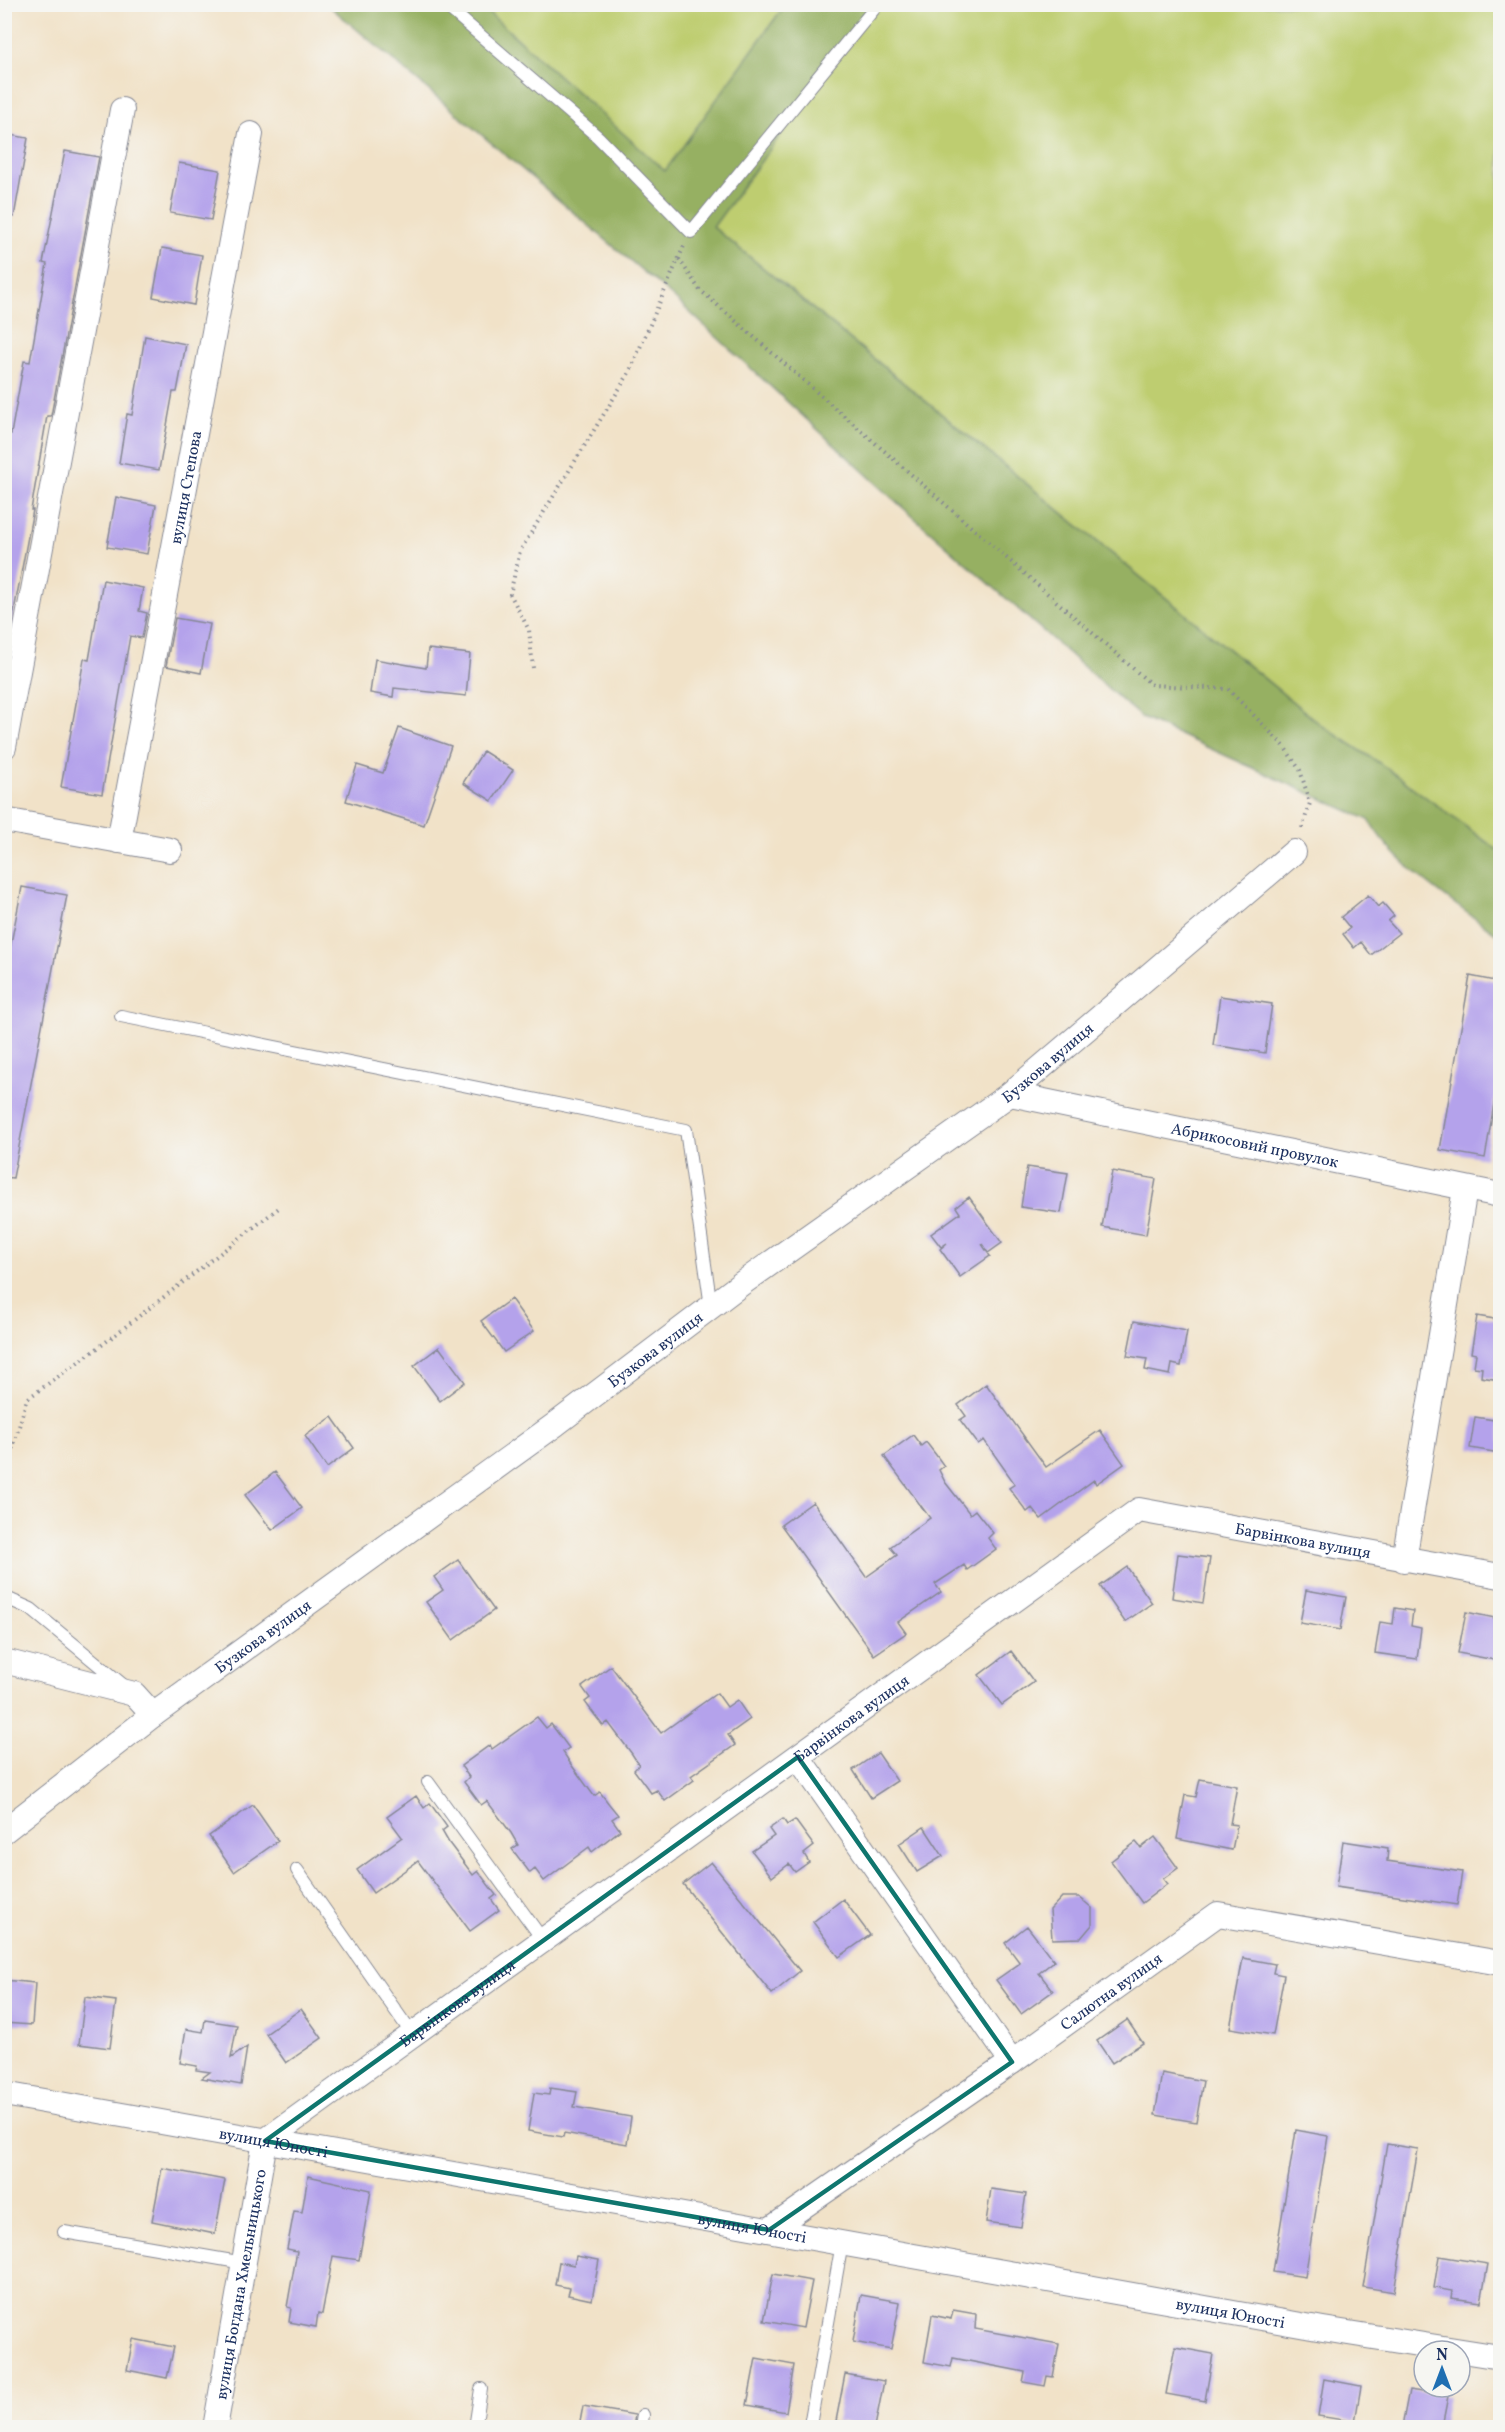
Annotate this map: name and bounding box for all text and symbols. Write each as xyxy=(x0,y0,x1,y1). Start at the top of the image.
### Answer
street label: вулиця Степова xyxy=(166,429,208,546)
street label: Бузкова вулиця xyxy=(998,1019,1099,1109)
street label: Абрикосовий провулок xyxy=(1169,1118,1341,1175)
street label: Бузкова вулиця xyxy=(604,1308,708,1394)
street label: Барвінкова вулиця xyxy=(1233,1519,1372,1565)
street label: Бузкова вулиця xyxy=(211,1595,316,1680)
street label: Барвінкова вулиця xyxy=(790,1670,914,1769)
street label: Салютна вулиця xyxy=(1057,1949,1167,2037)
street label: Барвінкова вулиця xyxy=(396,1955,520,2053)
street label: вулиця Юності xyxy=(217,2124,330,2165)
street label: вулиця Богдана Хмельницького xyxy=(211,2168,273,2401)
street label: вулиця Юності xyxy=(696,2209,808,2250)
street label: вулиця Юності xyxy=(1174,2294,1287,2335)
north arrow xyxy=(1412,2339,1472,2399)
text: N xyxy=(1436,2345,1448,2367)

